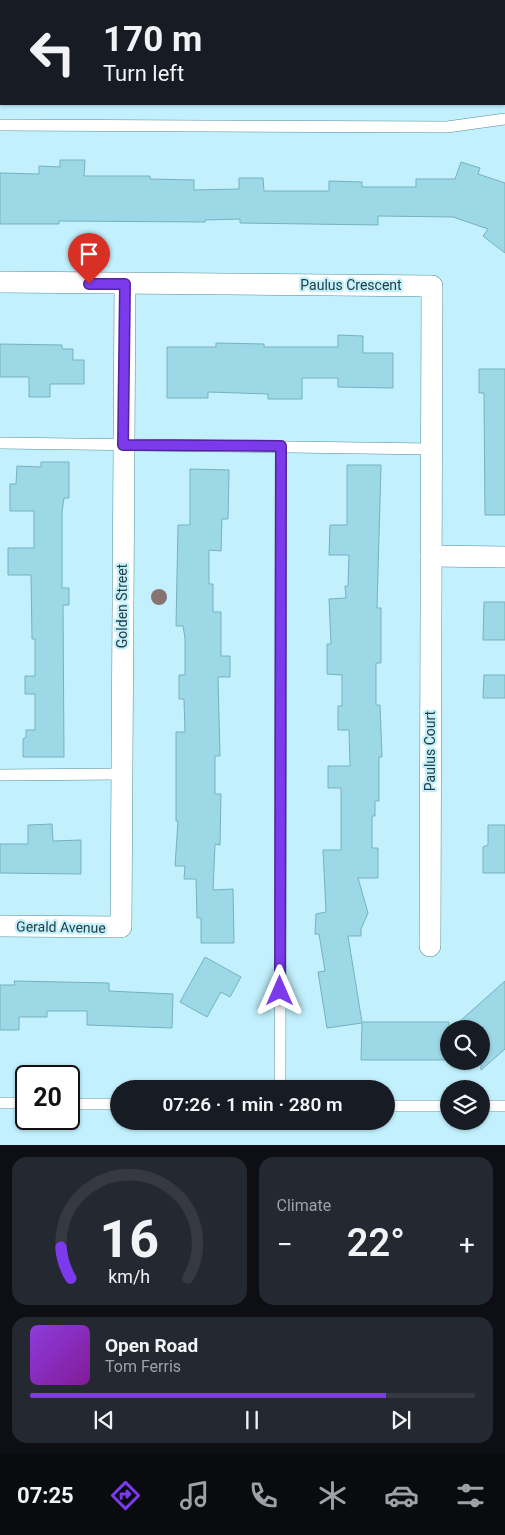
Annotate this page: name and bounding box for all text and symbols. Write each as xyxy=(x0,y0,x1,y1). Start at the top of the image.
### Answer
text: 170 m xyxy=(103,19,202,60)
icon: left xyxy=(20,20,85,85)
text: Turn left xyxy=(103,61,184,86)
pin xyxy=(68,233,110,284)
icon: arrive xyxy=(75,240,103,268)
street label: Paulus Crescent xyxy=(300,277,402,293)
street label: Golden Street xyxy=(114,563,130,648)
street label: Paulus Court xyxy=(422,710,438,791)
street label: Gerald Avenue xyxy=(16,918,106,936)
position arrow xyxy=(253,964,305,1016)
map controls xyxy=(440,1020,490,1130)
button: search xyxy=(440,1020,490,1070)
speed limit sign: 20 xyxy=(15,1065,80,1130)
button: layers xyxy=(440,1080,490,1130)
text: 07:26 · 1 min · 280 m xyxy=(162,1093,343,1116)
text: Climate xyxy=(277,1196,331,1215)
text: 16 xyxy=(99,1209,159,1270)
text: 22° xyxy=(347,1221,405,1265)
text: − xyxy=(277,1228,293,1261)
text: + xyxy=(459,1228,475,1261)
text: km/h xyxy=(108,1266,150,1287)
text: Open Road xyxy=(105,1334,198,1357)
text: Tom Ferris xyxy=(105,1357,181,1376)
icon: previous xyxy=(90,1406,118,1434)
icon: pause xyxy=(238,1406,266,1434)
icon: next xyxy=(387,1406,415,1434)
icon: directions xyxy=(108,1478,143,1513)
icon: music xyxy=(177,1478,212,1513)
icon: phone xyxy=(246,1478,281,1513)
icon: climate xyxy=(315,1478,350,1513)
icon: car xyxy=(384,1478,419,1513)
icon: filters xyxy=(453,1478,488,1513)
text: 07:25 xyxy=(17,1483,74,1508)

